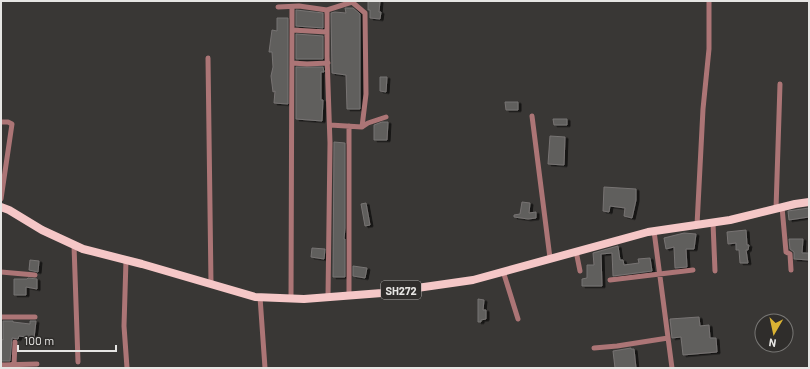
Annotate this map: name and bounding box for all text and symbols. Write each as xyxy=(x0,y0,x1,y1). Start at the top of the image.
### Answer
road number: SH272 xyxy=(381,281,421,299)
north arrow xyxy=(754,313,794,353)
scale bar xyxy=(18,327,116,353)
text: 100 m xyxy=(24,333,54,347)
text: N xyxy=(768,336,777,350)

